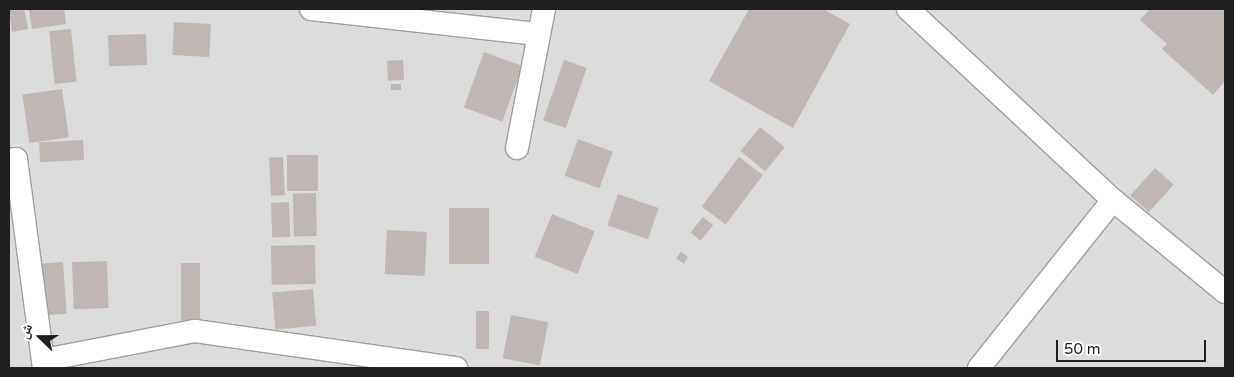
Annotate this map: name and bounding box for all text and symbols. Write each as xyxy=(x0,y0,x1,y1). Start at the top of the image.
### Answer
north arrow xyxy=(15,312,65,362)
text: ش xyxy=(15,321,36,341)
scale bar xyxy=(1059,330,1209,362)
text: 50 m xyxy=(1064,340,1101,358)

